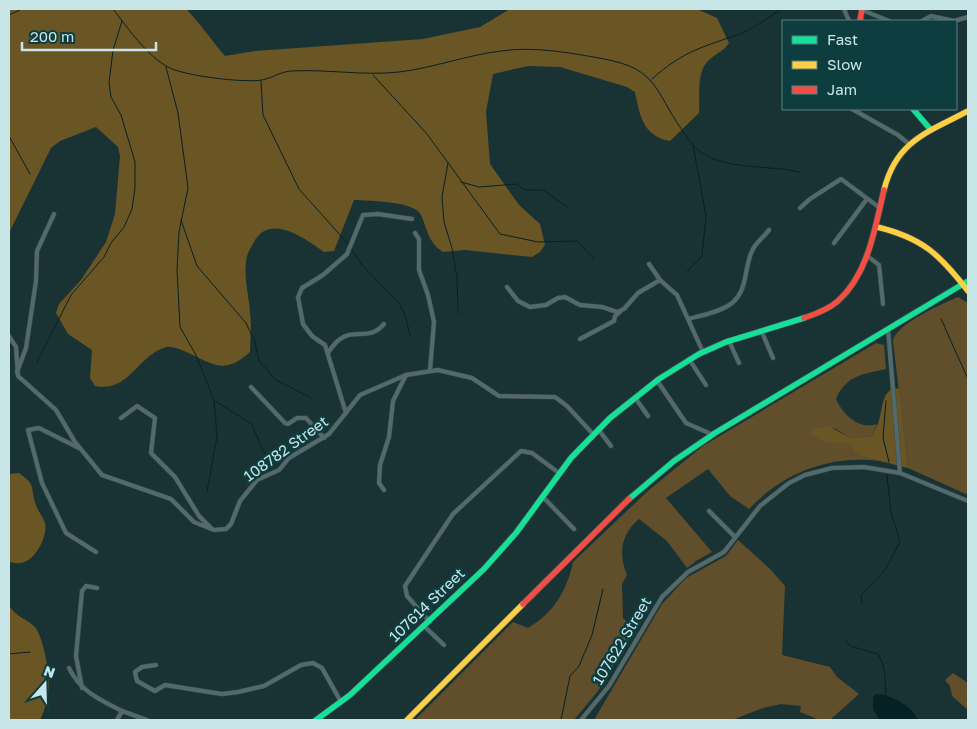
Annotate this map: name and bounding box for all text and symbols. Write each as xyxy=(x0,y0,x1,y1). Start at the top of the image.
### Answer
scale bar xyxy=(22,20,156,52)
legend xyxy=(782,20,957,110)
text: 200 m xyxy=(30,27,74,45)
text: Fast xyxy=(827,30,858,48)
text: Slow xyxy=(827,55,862,73)
text: Jam xyxy=(827,80,857,98)
street label: 108782 Street xyxy=(240,412,331,485)
street label: 107614 Street xyxy=(385,564,468,645)
street label: 107622 Street xyxy=(588,593,654,688)
north arrow xyxy=(20,659,70,709)
text: N xyxy=(42,662,58,681)

